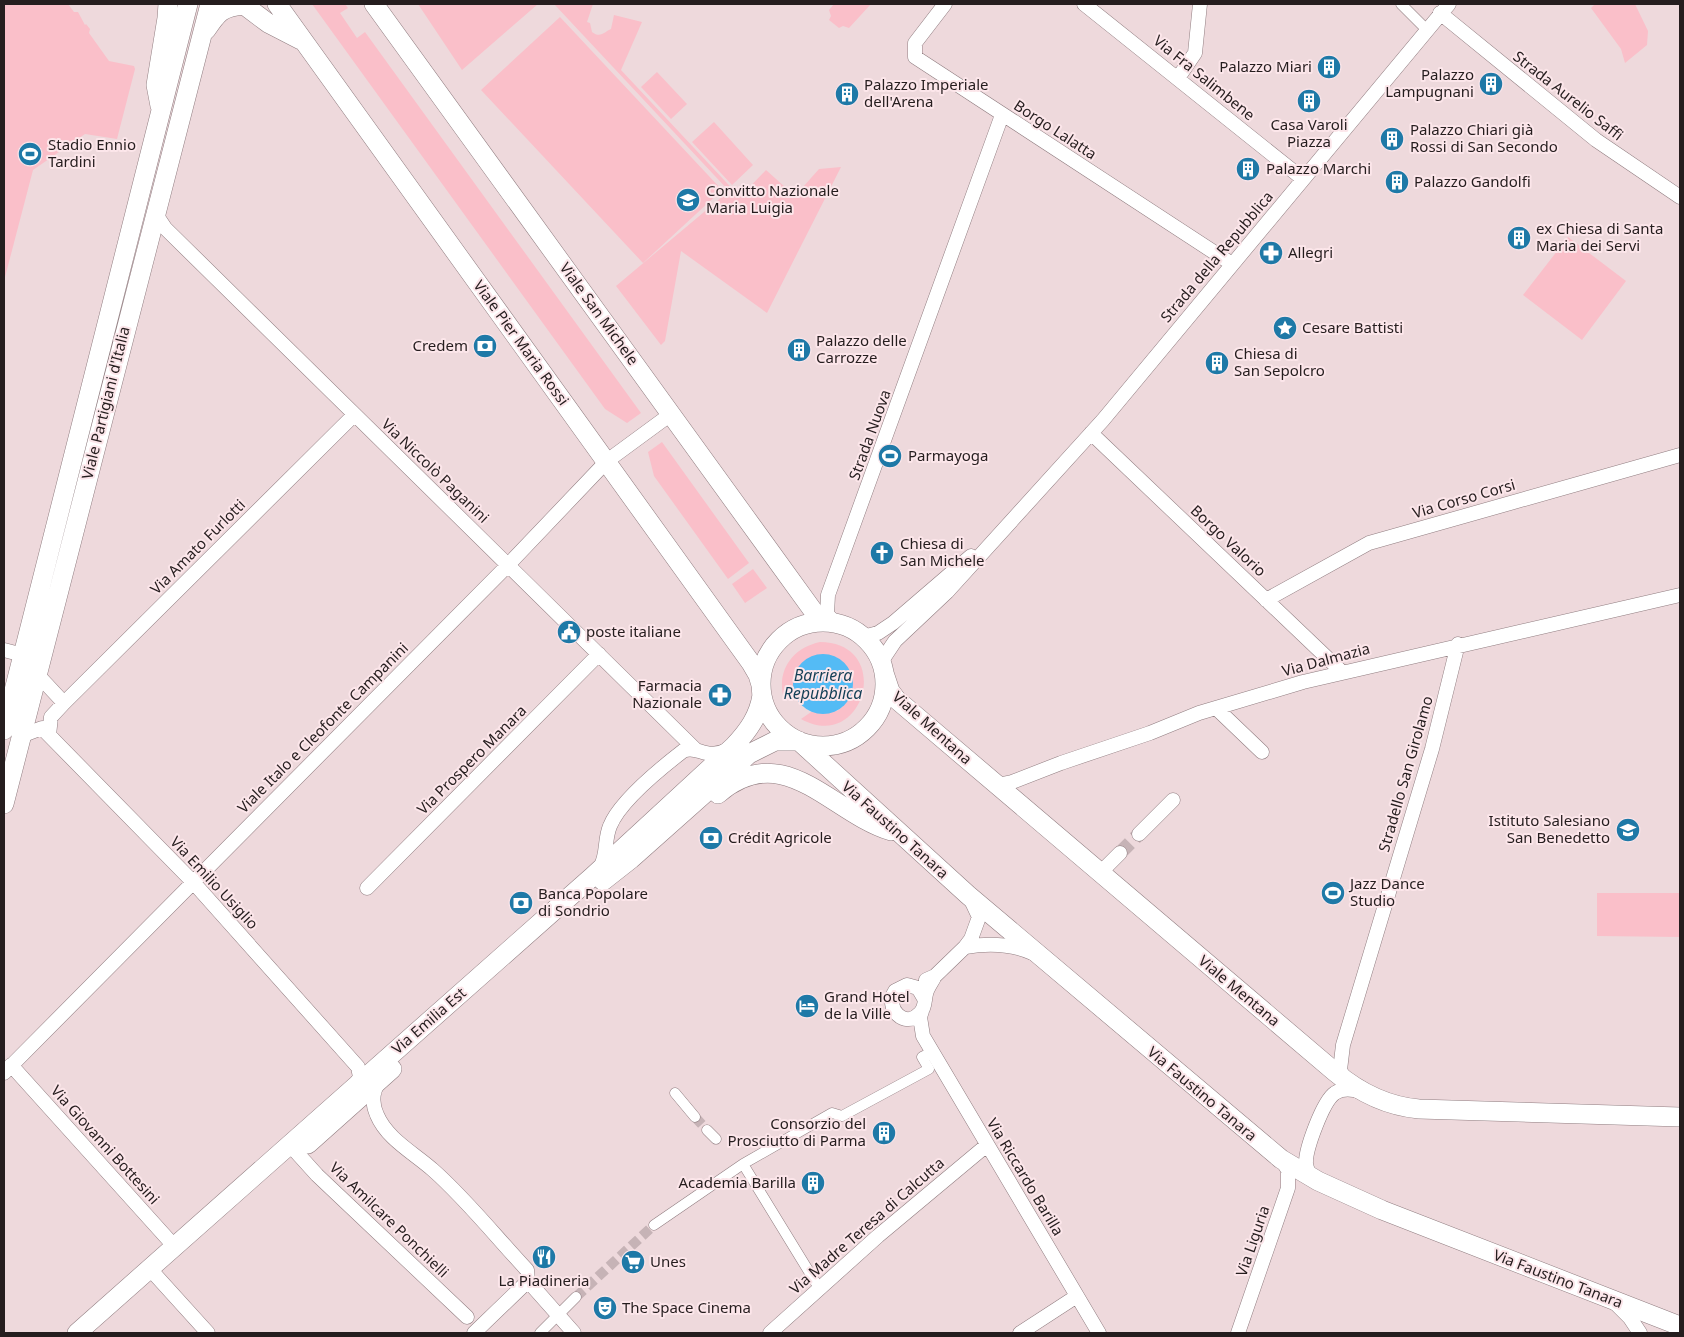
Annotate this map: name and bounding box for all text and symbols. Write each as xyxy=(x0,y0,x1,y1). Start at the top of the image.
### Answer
street label: Via Fra Salimbene xyxy=(1150,30,1260,124)
street label: Strada Aurelio Saffi xyxy=(1510,46,1628,144)
building icon: Palazzo Miari xyxy=(1316,54,1342,80)
place label: Palazzo Miari xyxy=(1219,56,1312,76)
place label: Palazzo Lampugnani xyxy=(1385,64,1474,101)
building icon: Palazzo Lampugnani xyxy=(1478,71,1504,97)
place label: Palazzo Imperiale dell'Arena xyxy=(864,74,988,111)
building icon: Palazzo Imperiale dell'Arena xyxy=(834,81,860,107)
building icon: Casa Varoli Piazza xyxy=(1296,88,1322,114)
street label: Borgo Lalatta xyxy=(1010,95,1101,163)
place label: Casa Varoli Piazza xyxy=(1270,114,1348,151)
place label: Palazzo Chiari già Rossi di San Secondo xyxy=(1410,119,1558,156)
building icon: Palazzo Chiari già Rossi di San Secondo xyxy=(1379,126,1405,152)
place label: Stadio Ennio Tardini xyxy=(48,134,136,171)
sports icon: Stadio Ennio Tardini xyxy=(17,141,43,167)
building icon: Palazzo Marchi xyxy=(1235,156,1261,182)
place label: Palazzo Marchi xyxy=(1266,158,1371,178)
building icon: Palazzo Gandolfi xyxy=(1384,169,1410,195)
place label: Palazzo Gandolfi xyxy=(1414,171,1531,191)
place label: Convitto Nazionale Maria Luigia xyxy=(706,180,839,217)
school or university icon: Convitto Nazionale Maria Luigia xyxy=(675,187,701,213)
street label: Strada della Repubblica xyxy=(1155,187,1277,326)
place label: ex Chiesa di Santa Maria dei Servi xyxy=(1536,218,1663,255)
building icon: ex Chiesa di Santa Maria dei Servi xyxy=(1506,225,1532,251)
pharmacy icon: Allegri xyxy=(1258,240,1284,266)
place label: Allegri xyxy=(1288,242,1333,262)
street label: Viale San Michele xyxy=(556,258,644,369)
street label: Viale Pier Maria Rossi xyxy=(470,276,574,409)
place icon: Cesare Battisti xyxy=(1272,315,1298,341)
place label: Cesare Battisti xyxy=(1302,317,1403,337)
street label: Viale Partigiani d'Italia xyxy=(76,324,134,481)
place label: Palazzo delle Carrozze xyxy=(816,330,907,367)
bank icon: Credem xyxy=(472,333,498,359)
place label: Credem xyxy=(412,335,468,355)
building icon: Palazzo delle Carrozze xyxy=(786,337,812,363)
place label: Chiesa di San Sepolcro xyxy=(1234,343,1325,380)
building icon: Chiesa di San Sepolcro xyxy=(1204,350,1230,376)
street label: Strada Nuova xyxy=(843,387,895,483)
street label: Via Niccolò Paganini xyxy=(378,414,494,527)
sports icon: Parmayoga xyxy=(877,443,903,469)
place label: Parmayoga xyxy=(908,445,989,465)
street label: Via Corso Corsi xyxy=(1410,474,1517,522)
street label: Via Amato Furlotti xyxy=(145,494,249,598)
street label: Borgo Valorio xyxy=(1187,500,1271,580)
place label: Chiesa di San Michele xyxy=(900,533,985,570)
church icon: Chiesa di San Michele xyxy=(869,540,895,566)
public building icon: poste italiane xyxy=(556,619,582,645)
place label: poste italiane xyxy=(586,621,681,641)
street label: Viale Italo e Cleofonte Campanini xyxy=(233,638,412,817)
street label: Via Dalmazia xyxy=(1280,638,1372,680)
water label: Barriera Repubblica xyxy=(784,664,862,704)
place label: Farmacia Nazionale xyxy=(632,675,702,712)
pharmacy icon: Farmacia Nazionale xyxy=(707,682,733,708)
street label: Viale Mentana xyxy=(889,686,977,768)
street label: Stradello San Girolamo xyxy=(1373,693,1437,854)
street label: Via Prospero Manara xyxy=(412,700,530,818)
street label: Via Faustino Tanara xyxy=(838,776,953,882)
place label: Istituto Salesiano San Benedetto xyxy=(1489,810,1610,847)
school or university icon: Istituto Salesiano San Benedetto xyxy=(1615,817,1641,843)
bank icon: Crédit Agricole xyxy=(698,825,724,851)
place label: Crédit Agricole xyxy=(728,827,832,847)
street label: Via Emilio Usiglio xyxy=(166,832,263,933)
place label: Jazz Dance Studio xyxy=(1348,873,1425,910)
sports icon: Jazz Dance Studio xyxy=(1320,880,1346,906)
place label: Banca Popolare di Sondrio xyxy=(538,883,648,920)
bank icon: Banca Popolare di Sondrio xyxy=(508,890,534,916)
street label: Viale Mentana xyxy=(1195,950,1285,1030)
street label: Via Emilia Est xyxy=(387,982,470,1058)
place label: Grand Hotel de la Ville xyxy=(824,986,910,1023)
hotel icon: Grand Hotel de la Ville xyxy=(794,993,820,1019)
street label: Via Faustino Tanara xyxy=(1144,1042,1262,1145)
street label: Via Giovanni Bottesini xyxy=(47,1081,164,1208)
place label: Consorzio del Prosciutto di Parma xyxy=(728,1113,866,1150)
street label: Via Riccardo Barilla xyxy=(983,1114,1069,1239)
building icon: Consorzio del Prosciutto di Parma xyxy=(871,1120,897,1146)
street label: Via Madre Teresa di Calcutta xyxy=(785,1152,948,1298)
street label: Via Amilcare Ponchielli xyxy=(326,1157,454,1281)
building icon: Academia Barilla xyxy=(800,1170,826,1196)
place label: Academia Barilla xyxy=(679,1172,796,1192)
street label: Via Liguria xyxy=(1231,1202,1274,1279)
restaurant icon: La Piadineria xyxy=(531,1244,557,1270)
street label: Via Faustino Tanara xyxy=(1491,1244,1626,1312)
supermarket icon: Unes xyxy=(620,1249,646,1275)
place label: Unes xyxy=(650,1251,686,1271)
place label: La Piadineria xyxy=(499,1270,589,1290)
theatre icon: The Space Cinema xyxy=(592,1295,618,1321)
place label: The Space Cinema xyxy=(622,1297,751,1317)

